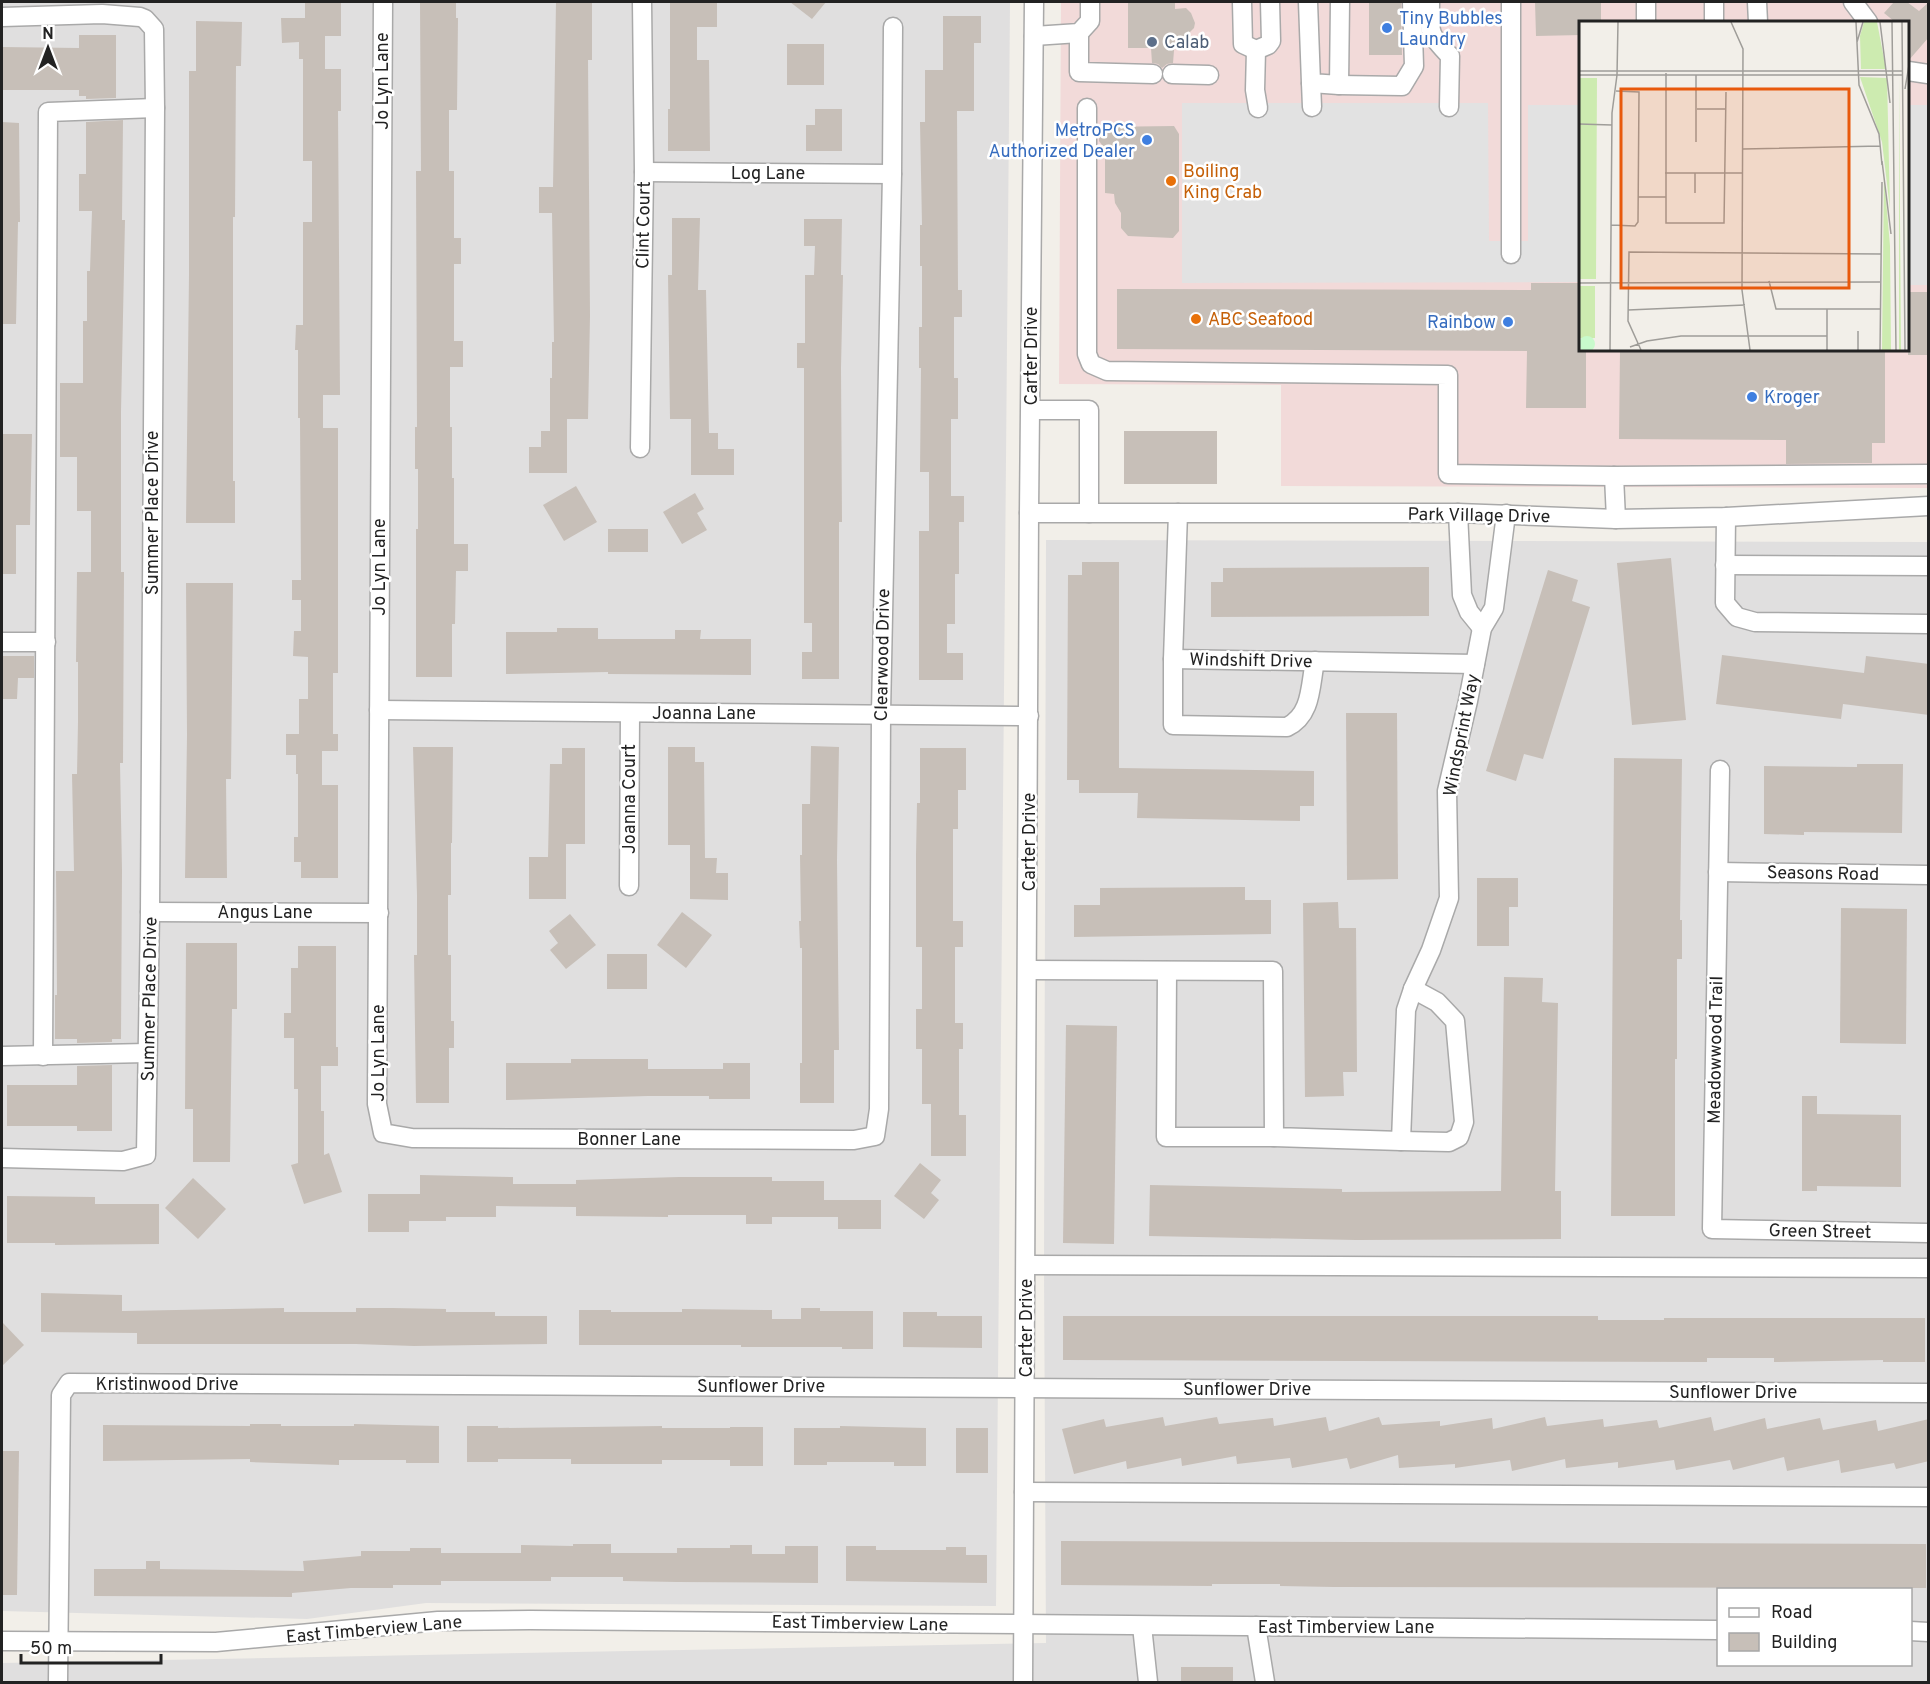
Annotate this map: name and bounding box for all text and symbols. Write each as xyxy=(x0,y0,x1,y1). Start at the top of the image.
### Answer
place label: Tiny Bubbles Laundry xyxy=(1399,8,1503,52)
north arrow xyxy=(18,18,78,78)
marker: Tiny Bubbles Laundry xyxy=(1380,21,1394,35)
inset map xyxy=(1579,21,1909,351)
text: N xyxy=(42,25,54,45)
street label: Jo Lyn Lane xyxy=(372,32,395,130)
place label: Calab xyxy=(1164,32,1209,55)
marker: Calab xyxy=(1145,35,1159,49)
place label: MetroPCS Authorized Dealer xyxy=(988,120,1135,164)
marker: MetroPCS Authorized Dealer xyxy=(1140,133,1154,147)
place label: Boiling King Crab xyxy=(1183,161,1262,205)
street label: Log Lane xyxy=(731,163,805,186)
marker: Boiling King Crab xyxy=(1164,174,1178,188)
street label: Clint Court xyxy=(632,181,657,269)
street label: Carter Drive xyxy=(1021,307,1044,405)
place label: ABC Seafood xyxy=(1208,309,1313,332)
marker: ABC Seafood xyxy=(1189,312,1203,326)
place label: Rainbow xyxy=(1427,312,1496,335)
marker: Rainbow xyxy=(1501,315,1515,329)
place label: Kroger xyxy=(1764,387,1820,410)
marker: Kroger xyxy=(1745,390,1759,404)
street label: Summer Place Drive xyxy=(142,431,165,595)
street label: Park Village Drive xyxy=(1407,504,1551,529)
street label: Jo Lyn Lane xyxy=(369,518,392,616)
street label: Clearwood Drive xyxy=(871,588,896,722)
street label: Windshift Drive xyxy=(1189,649,1313,674)
street label: Windsprint Way xyxy=(1439,672,1486,799)
street label: Joanna Lane xyxy=(652,703,756,726)
street label: Joanna Court xyxy=(619,744,642,854)
street label: Carter Drive xyxy=(1019,793,1042,891)
street label: Seasons Road xyxy=(1767,862,1879,887)
street label: Angus Lane xyxy=(217,902,313,925)
street label: Summer Place Drive xyxy=(138,917,163,1082)
street label: Meadowwood Trail xyxy=(1704,976,1729,1124)
street label: Jo Lyn Lane xyxy=(368,1004,391,1102)
street label: Bonner Lane xyxy=(577,1129,681,1152)
street label: Green Street xyxy=(1768,1220,1872,1245)
street label: Carter Drive xyxy=(1016,1279,1039,1377)
street label: Kristinwood Drive xyxy=(96,1374,238,1397)
street label: Sunflower Drive xyxy=(697,1376,825,1399)
street label: Sunflower Drive xyxy=(1183,1379,1311,1402)
street label: Sunflower Drive xyxy=(1669,1382,1797,1405)
legend xyxy=(1717,1588,1912,1666)
text: Road xyxy=(1771,1602,1813,1625)
street label: East Timberview Lane xyxy=(285,1611,463,1650)
street label: East Timberview Lane xyxy=(771,1611,949,1638)
street label: East Timberview Lane xyxy=(1258,1617,1434,1640)
scale bar xyxy=(21,1627,160,1665)
text: Building xyxy=(1771,1632,1837,1655)
text: 50 m xyxy=(30,1638,72,1661)

